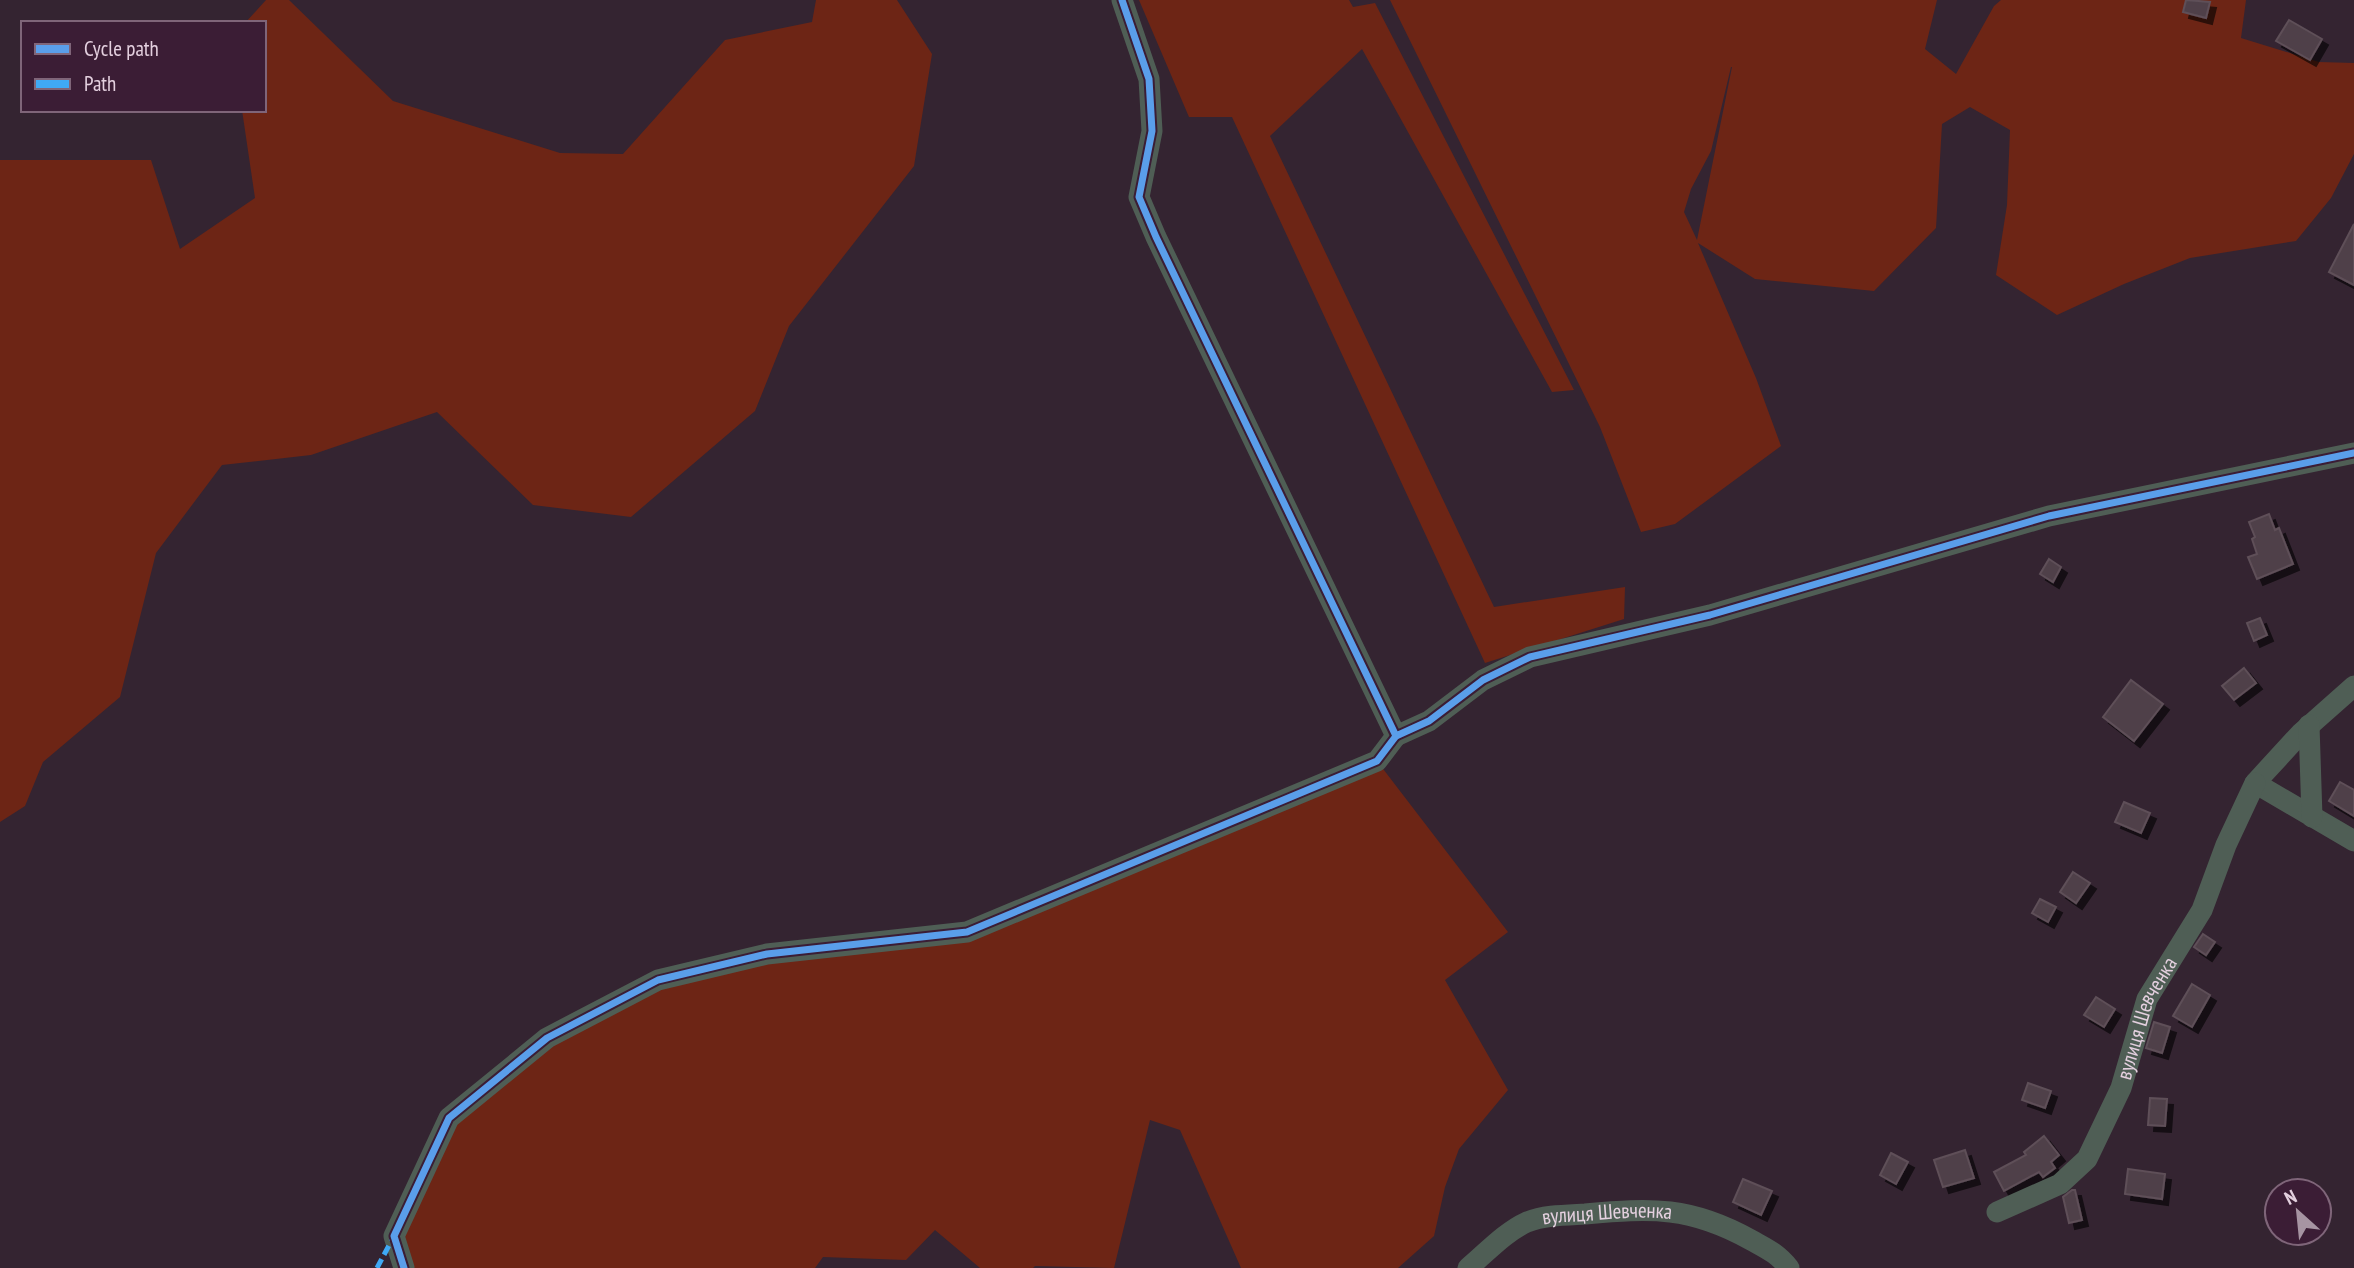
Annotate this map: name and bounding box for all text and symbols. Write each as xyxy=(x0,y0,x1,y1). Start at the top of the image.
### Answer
legend xyxy=(21,21,266,112)
text: Cycle path xyxy=(84,35,159,62)
text: Path xyxy=(84,70,116,97)
street label: вулиця Шевченка xyxy=(2110,952,2183,1083)
north arrow xyxy=(2263,1177,2333,1247)
text: N xyxy=(2280,1184,2300,1210)
street label: вулиця Шевченка xyxy=(1540,1197,1674,1230)

